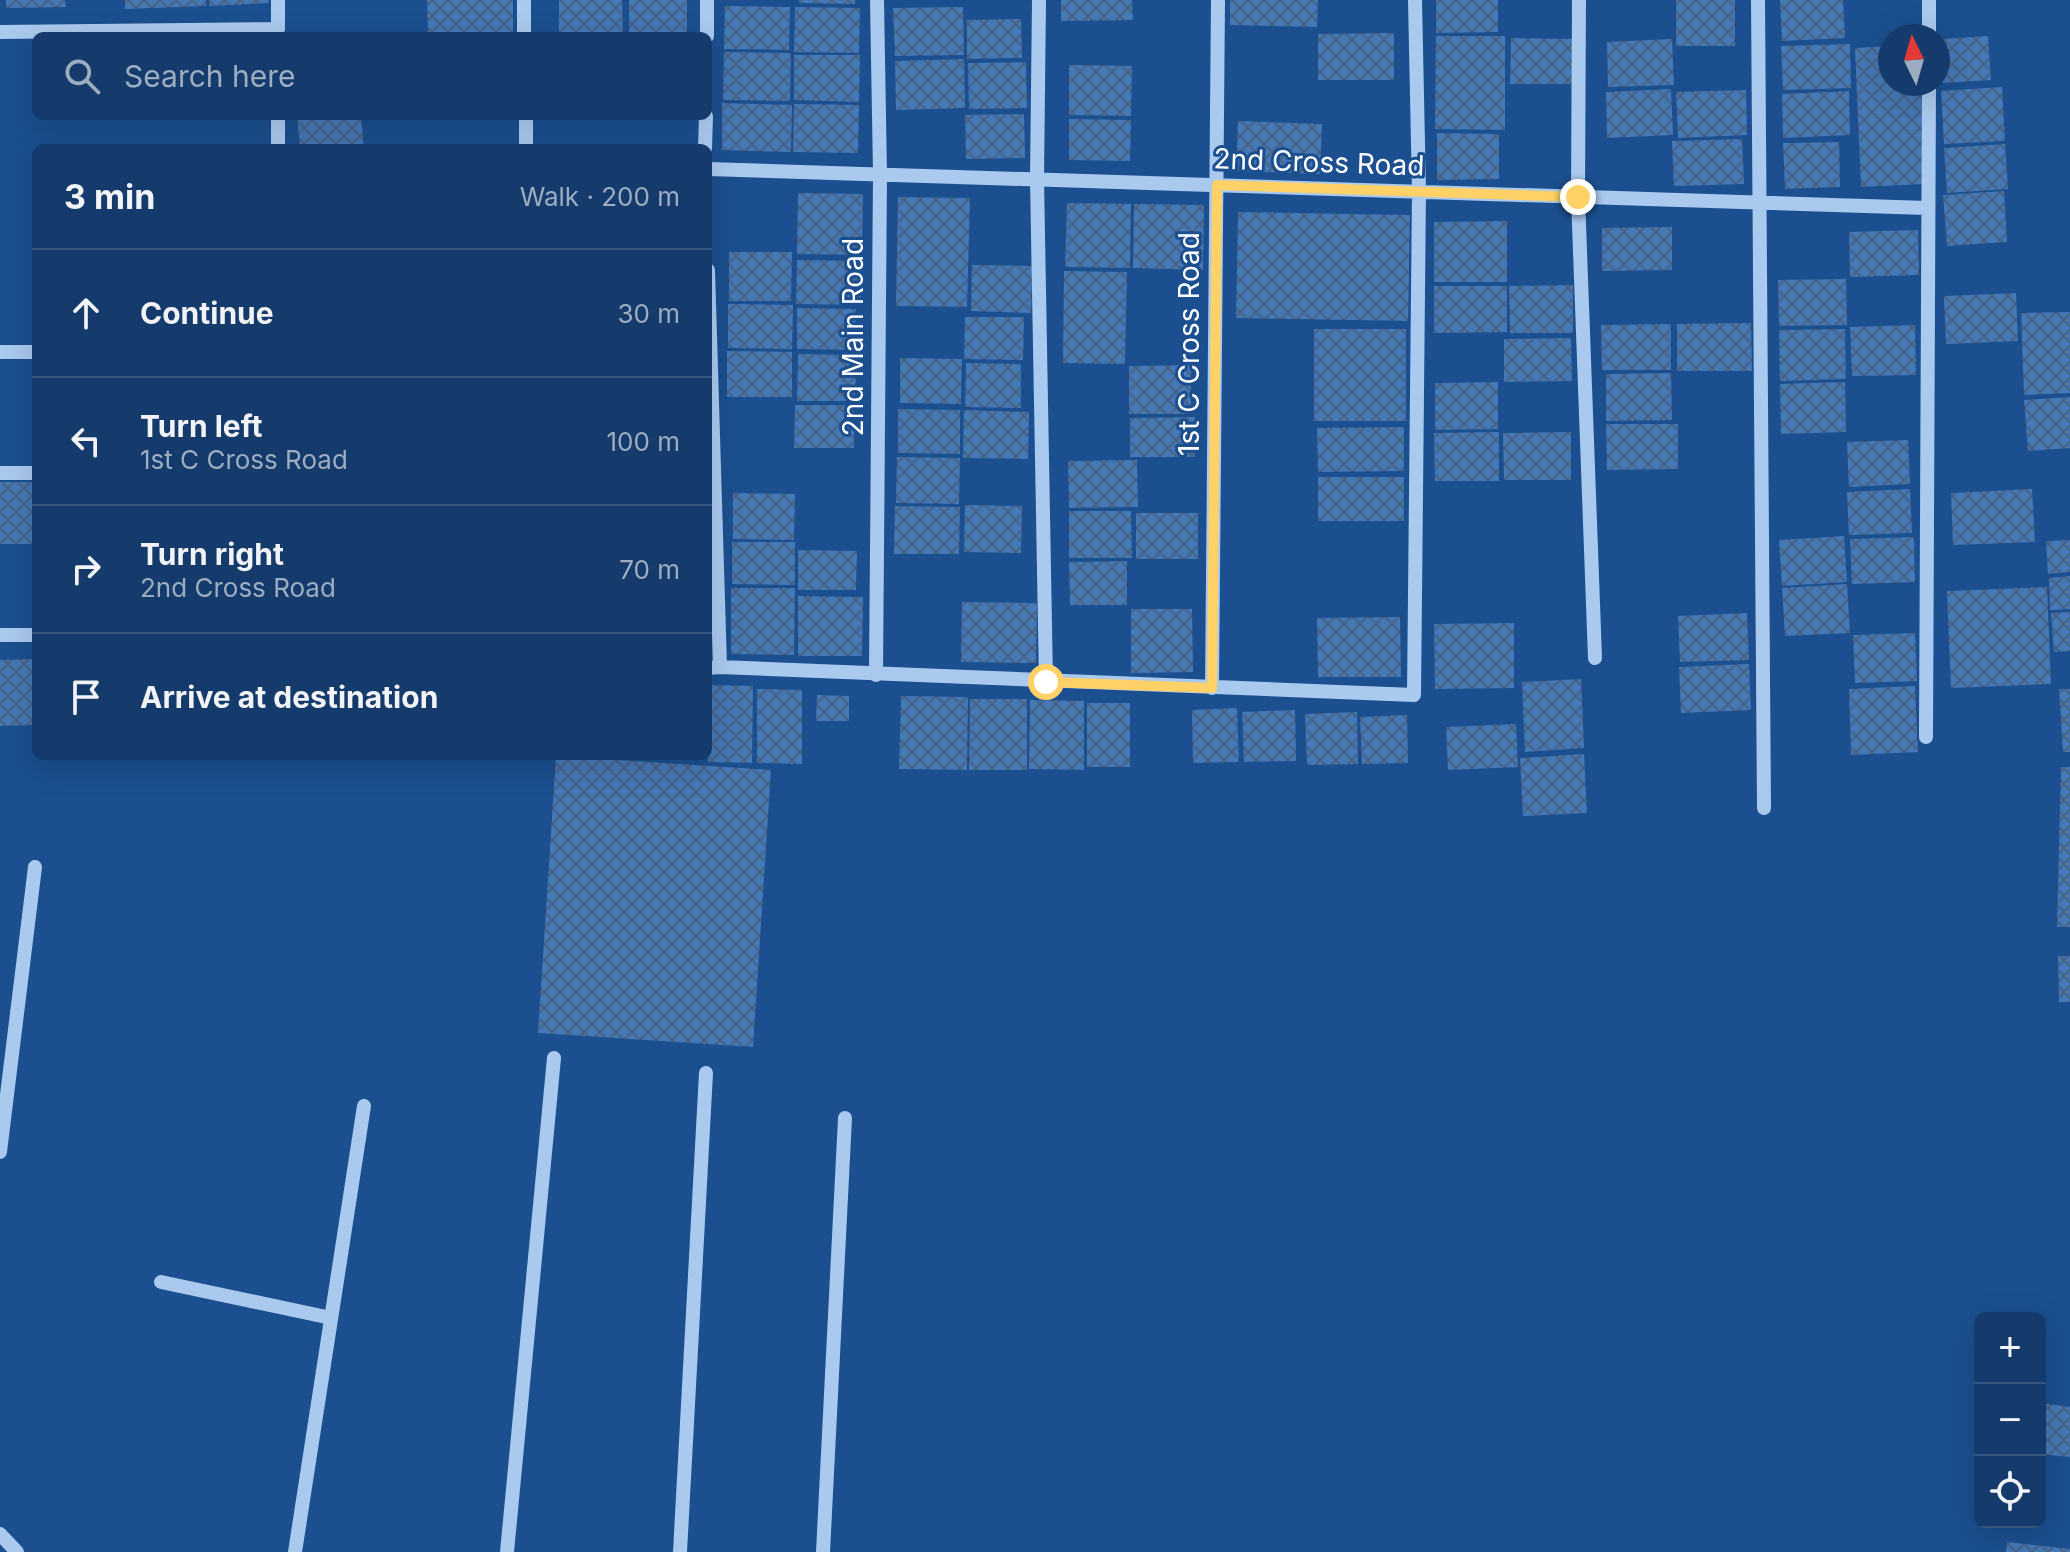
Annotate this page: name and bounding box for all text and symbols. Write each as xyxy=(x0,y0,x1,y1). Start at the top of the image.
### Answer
north arrow xyxy=(1878,24,1950,96)
search box xyxy=(32,32,712,120)
icon: search xyxy=(60,54,104,98)
text: Search here xyxy=(124,58,296,94)
street label: 2nd Cross Road xyxy=(1213,141,1425,183)
text: 3 min xyxy=(64,176,155,217)
route end xyxy=(1560,179,1596,215)
text: Walk · 200 m xyxy=(520,181,680,212)
street label: 1st C Cross Road xyxy=(1172,232,1206,456)
street label: 2nd Main Road xyxy=(836,238,870,436)
icon: ahead xyxy=(64,291,108,335)
text: Continue xyxy=(140,295,274,331)
text: 30 m xyxy=(617,298,680,329)
text: Turn left xyxy=(140,408,262,444)
icon: left xyxy=(64,419,108,463)
text: 100 m xyxy=(607,426,680,457)
text: 1st C Cross Road xyxy=(140,444,348,475)
text: Turn right xyxy=(140,536,284,572)
icon: right xyxy=(64,547,108,591)
text: 70 m xyxy=(619,554,680,585)
text: 2nd Cross Road xyxy=(140,572,336,603)
route start xyxy=(1028,664,1064,700)
icon: arrive xyxy=(64,675,108,719)
text: Arrive at destination xyxy=(140,679,438,715)
map controls xyxy=(1974,1312,2046,1528)
button: + xyxy=(1974,1312,2046,1384)
button: − xyxy=(1974,1384,2046,1456)
button: locate xyxy=(1974,1456,2046,1528)

